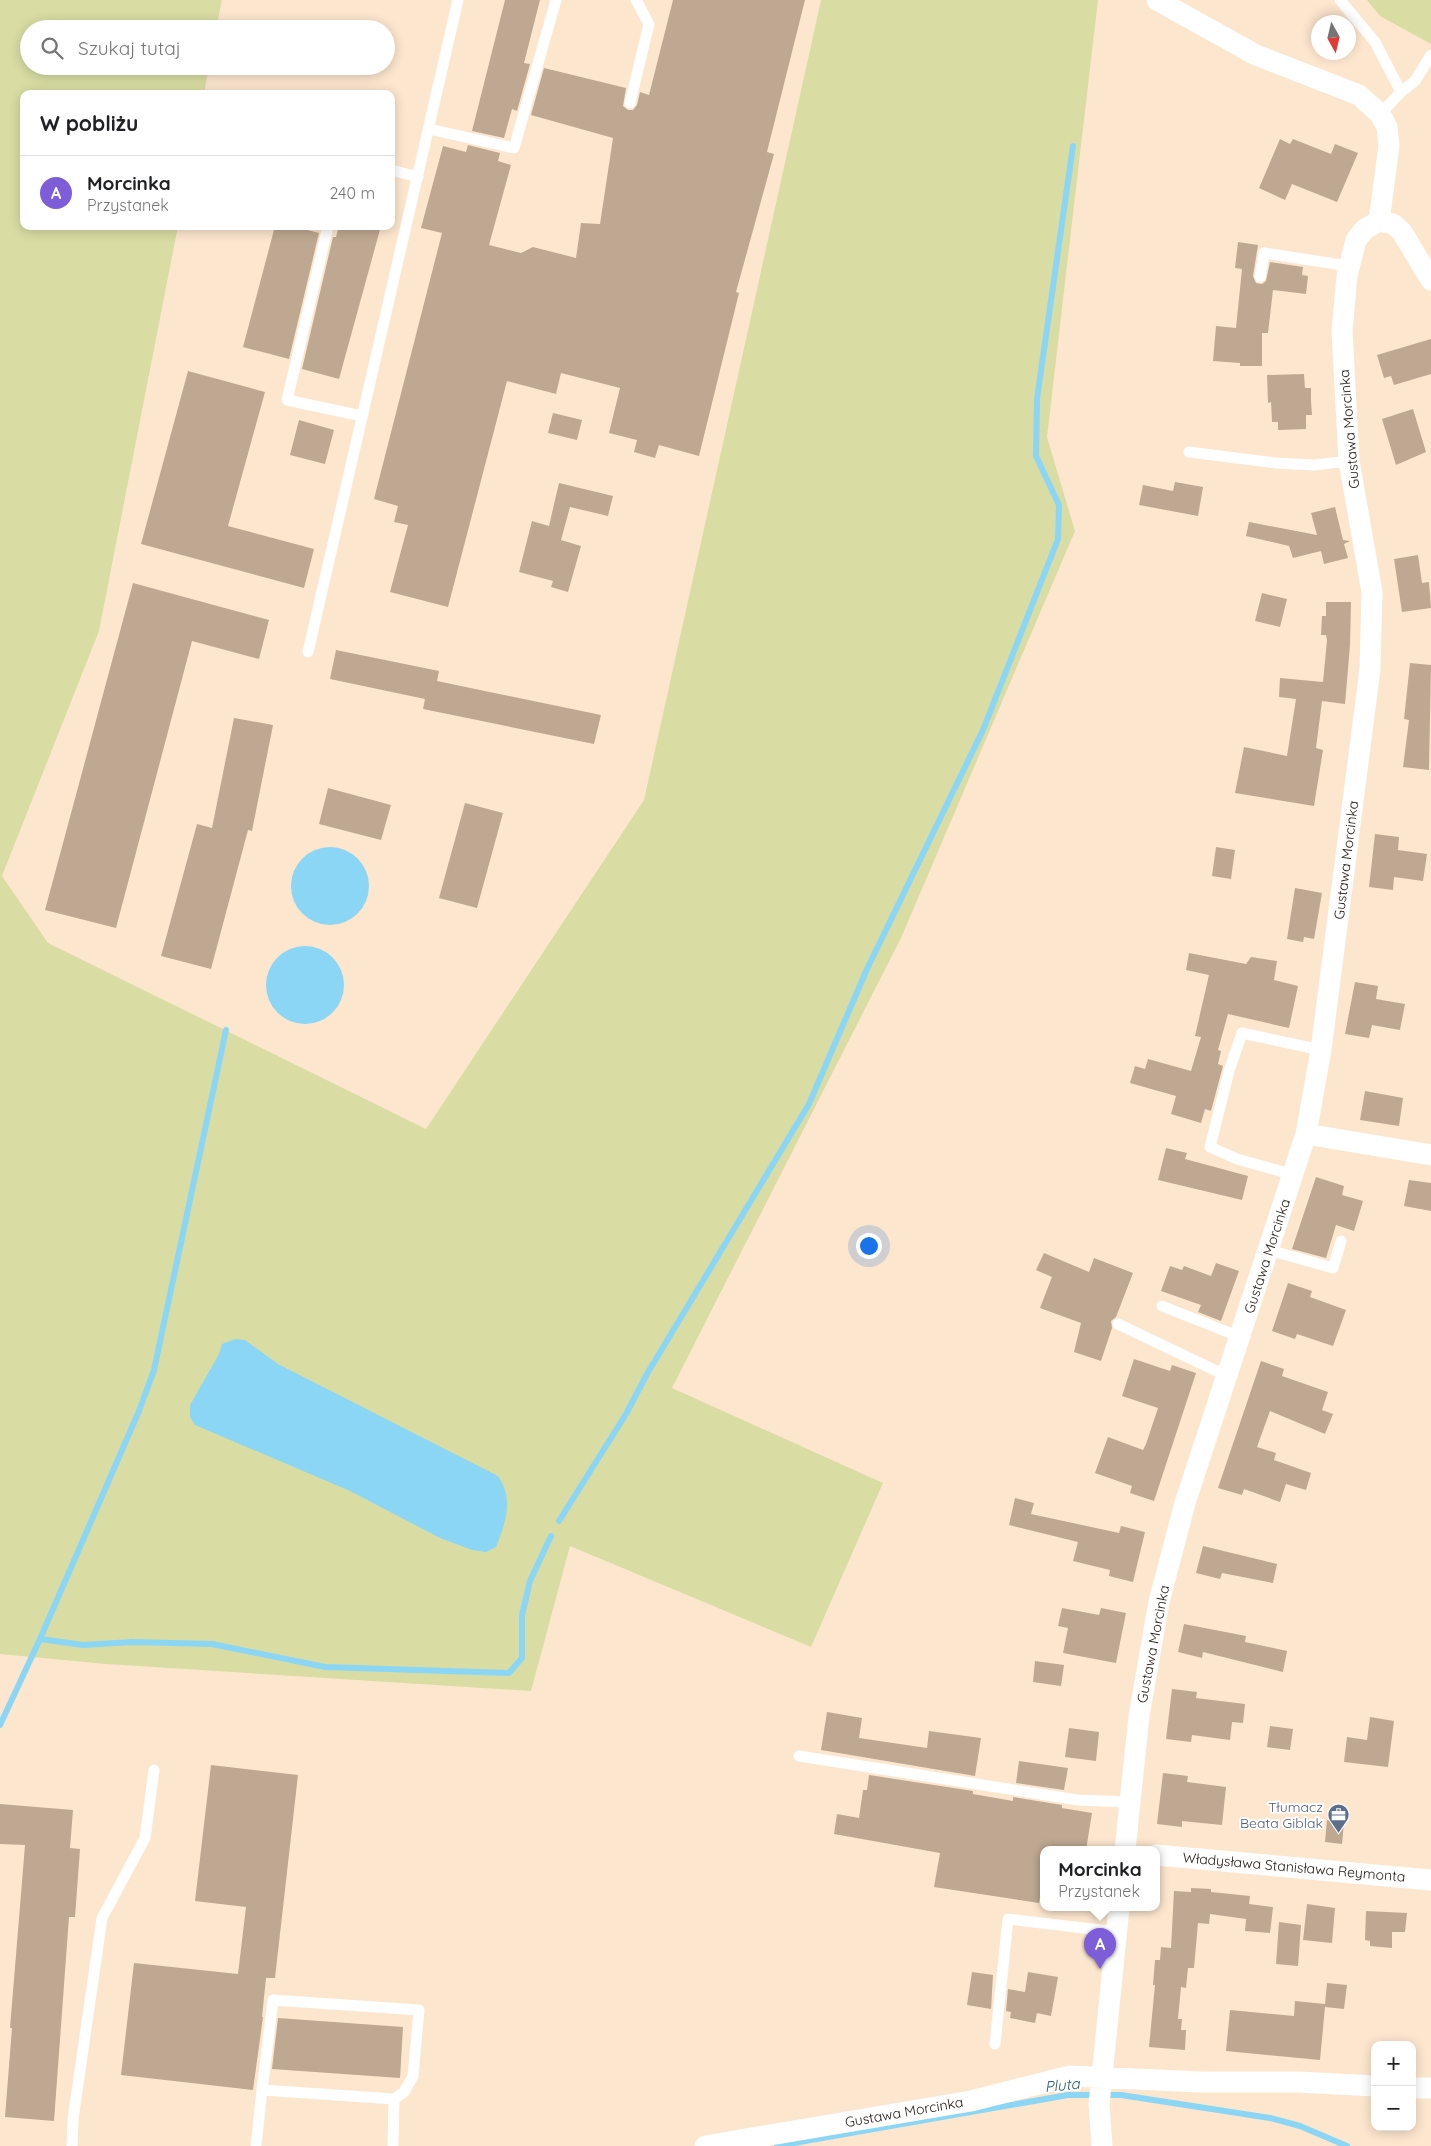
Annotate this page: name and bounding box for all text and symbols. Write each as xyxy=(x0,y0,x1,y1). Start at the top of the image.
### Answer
north arrow xyxy=(1311,15,1356,60)
search box xyxy=(20,20,395,75)
icon: search xyxy=(38,34,66,62)
text: Szukaj tutaj xyxy=(78,36,181,60)
text: W pobliżu xyxy=(40,110,138,136)
text: Morcinka xyxy=(87,171,171,195)
text: A xyxy=(51,183,61,203)
text: 240 m xyxy=(329,183,375,203)
text: Przystanek xyxy=(87,195,169,215)
street label: Gustawa Morcinka xyxy=(1335,369,1363,489)
street label: Gustawa Morcinka xyxy=(1330,800,1362,920)
street label: Gustawa Morcinka xyxy=(1240,1196,1294,1316)
your location xyxy=(856,1233,882,1259)
street label: Gustawa Morcinka xyxy=(1133,1584,1173,1704)
place label: Tłumacz Beata Giblak xyxy=(1240,1798,1323,1832)
office icon: Tłumacz Beata Giblak xyxy=(1327,1803,1351,1834)
popup xyxy=(1040,1846,1160,1911)
street label: Władysława Stanisława Reymonta xyxy=(1182,1848,1406,1886)
text: Morcinka xyxy=(1058,1857,1142,1881)
text: Przystanek xyxy=(1058,1881,1140,1901)
pin: A xyxy=(1084,1928,1116,1969)
map controls xyxy=(1371,2041,1416,2131)
button: + xyxy=(1371,2041,1416,2086)
water label: Pluta xyxy=(1044,2074,1081,2096)
button: − xyxy=(1371,2086,1416,2131)
street label: Gustawa Morcinka xyxy=(844,2093,964,2131)

